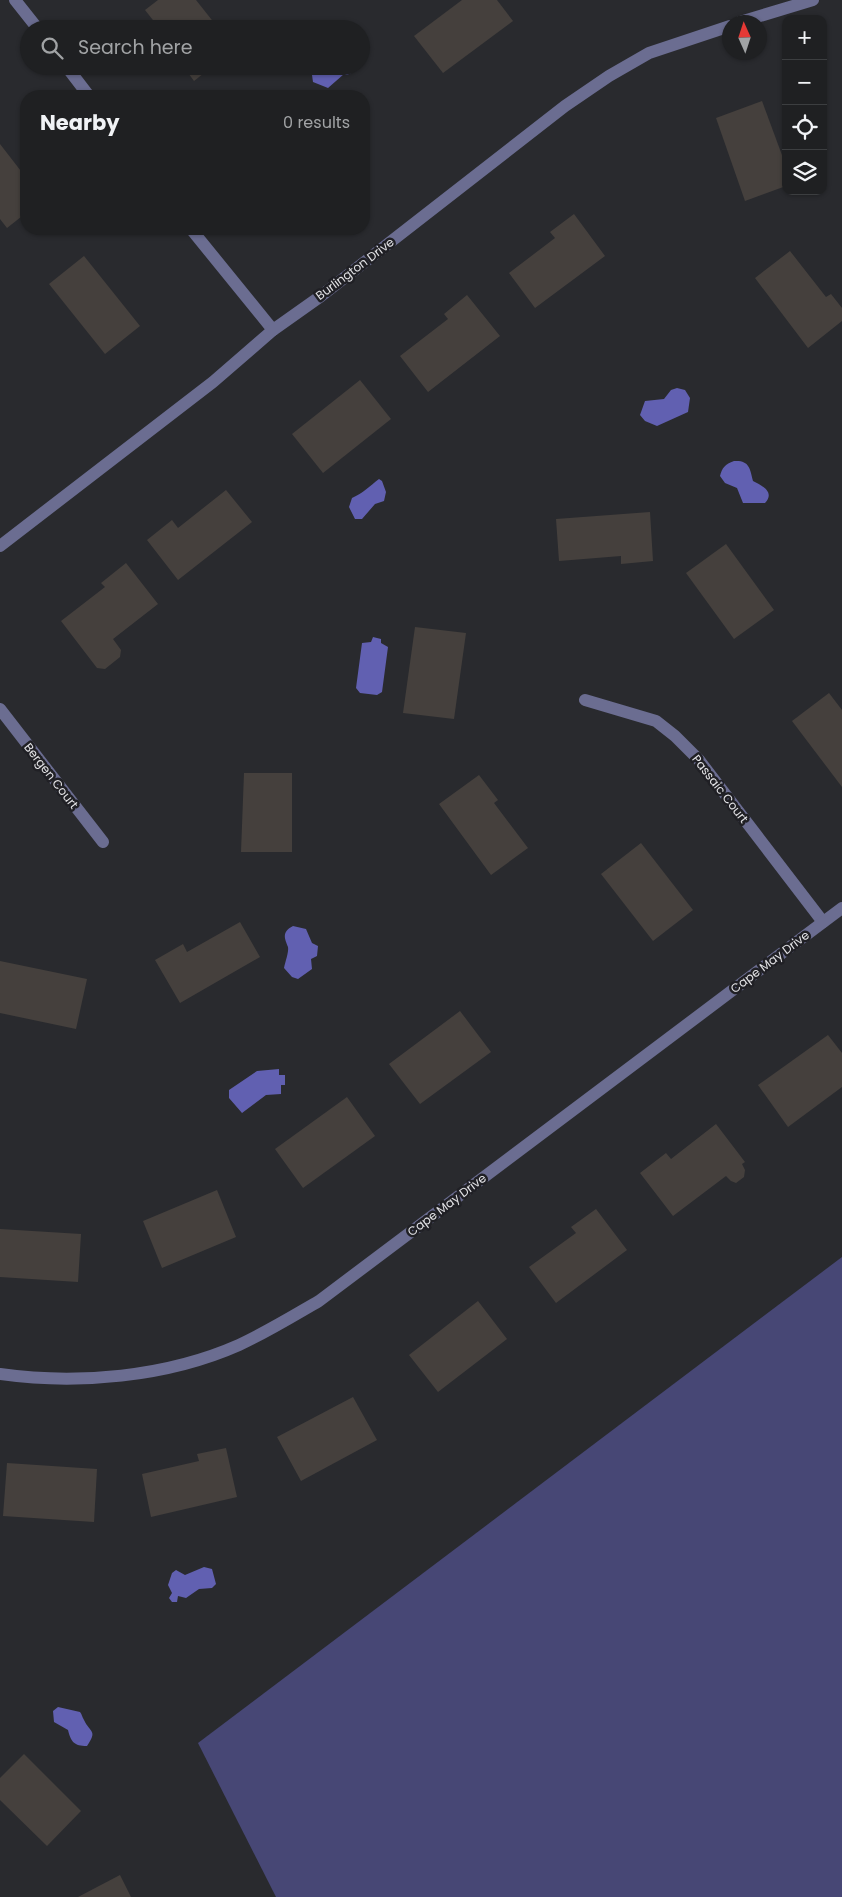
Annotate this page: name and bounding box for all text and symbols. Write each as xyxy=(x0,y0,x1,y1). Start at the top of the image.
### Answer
north arrow xyxy=(722,15,767,60)
map controls xyxy=(782,15,827,195)
button: + xyxy=(782,15,827,60)
search box xyxy=(20,20,370,75)
icon: search xyxy=(38,34,66,62)
text: Search here xyxy=(78,34,192,61)
button: − xyxy=(782,60,827,105)
button: locate xyxy=(782,105,827,150)
text: Nearby xyxy=(40,108,120,137)
text: 0 results xyxy=(283,111,350,134)
button: layers xyxy=(782,150,827,195)
street label: Burlington Drive xyxy=(312,233,397,304)
street label: Bergen Court xyxy=(20,739,82,812)
street label: Passaic Court xyxy=(688,751,753,826)
street label: Cape May Drive xyxy=(727,926,813,997)
street label: Cape May Drive xyxy=(404,1169,490,1240)

